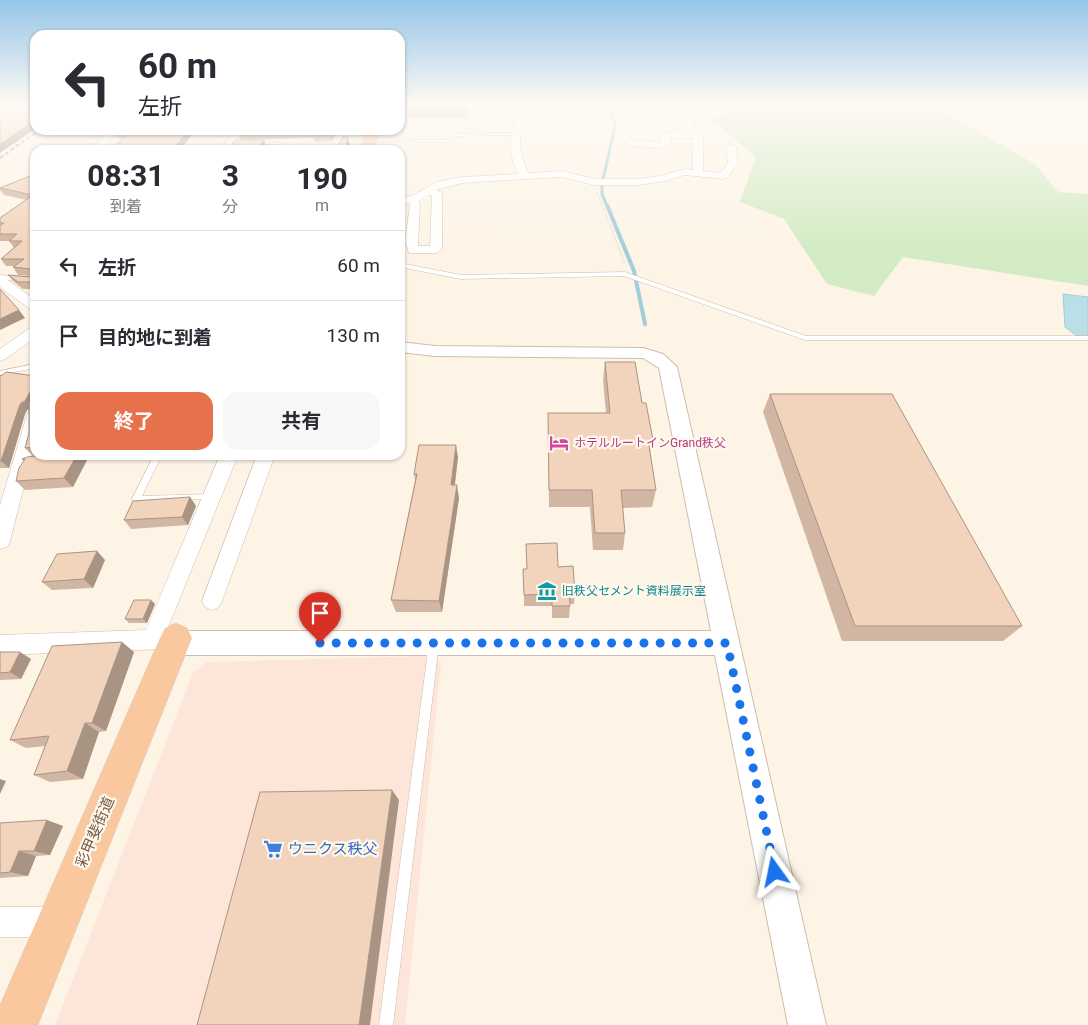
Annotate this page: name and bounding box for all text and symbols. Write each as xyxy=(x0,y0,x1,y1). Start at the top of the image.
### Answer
text: 60 m xyxy=(138,46,217,87)
icon: left xyxy=(55,50,120,115)
text: 左折 xyxy=(138,94,182,119)
text: 08:31 xyxy=(87,158,165,193)
text: 3 xyxy=(222,158,239,193)
text: 190 xyxy=(296,161,348,196)
text: m xyxy=(315,196,329,215)
text: 到着 xyxy=(110,197,142,216)
text: 分 xyxy=(222,197,238,216)
icon: left xyxy=(55,252,83,280)
text: 60 m xyxy=(337,254,380,277)
text: 左折 xyxy=(98,256,136,279)
icon: arrive xyxy=(55,322,83,350)
text: 130 m xyxy=(327,324,380,347)
text: 目的地に到着 xyxy=(98,326,212,349)
button: 終了 xyxy=(55,392,213,450)
button: 共有 xyxy=(223,392,380,450)
hotel icon: ホテルルートインGrand秩父 xyxy=(548,432,570,454)
place label: ホテルルートインGrand秩父 xyxy=(574,436,726,450)
museum icon: 旧秩父セメント資料展示室 xyxy=(536,580,558,602)
place label: 旧秩父セメント資料展示室 xyxy=(562,584,706,598)
pin xyxy=(299,592,341,643)
icon: arrive xyxy=(306,599,334,627)
street label: 彩甲斐街道 xyxy=(72,794,118,870)
supermarket icon: ウニクス秩父 xyxy=(262,838,284,860)
place label: ウニクス秩父 xyxy=(288,840,378,858)
position arrow xyxy=(748,845,800,897)

